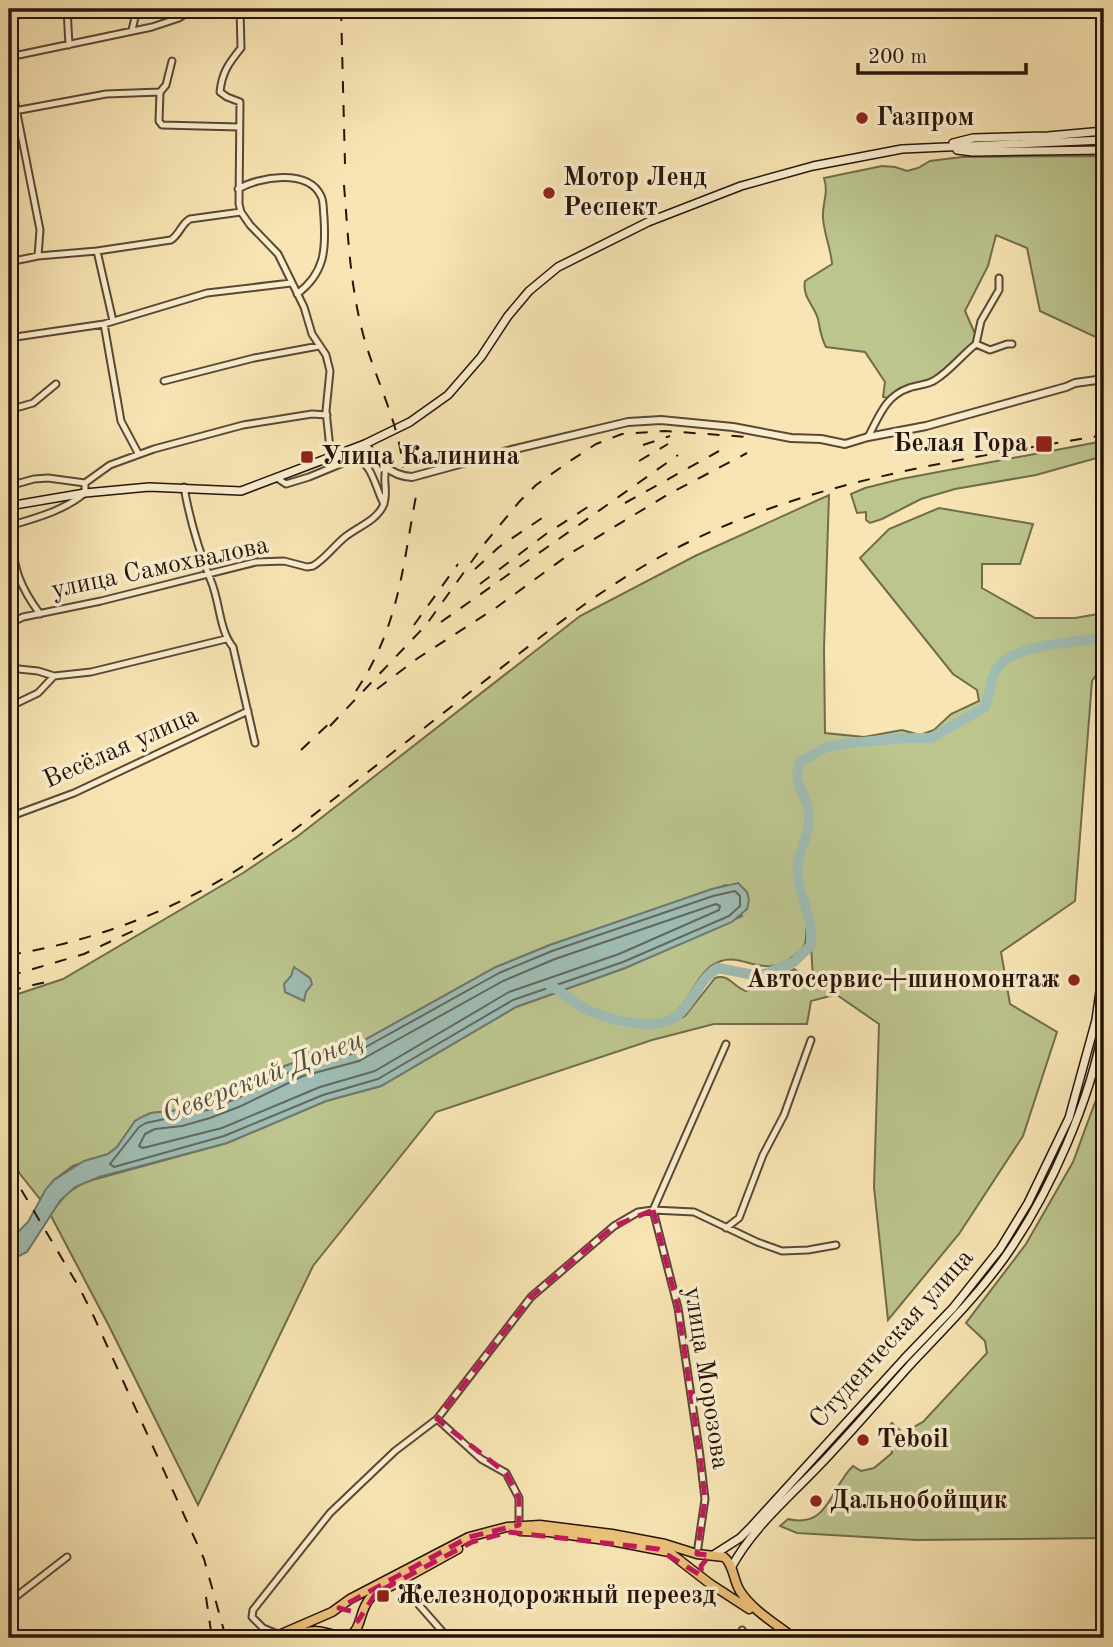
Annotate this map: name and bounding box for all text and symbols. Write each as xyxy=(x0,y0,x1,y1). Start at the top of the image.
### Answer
scale bar xyxy=(858,32,1026,76)
text: 200 m xyxy=(868,47,927,68)
place label: Газпром xyxy=(876,105,975,131)
marker: Газпром xyxy=(854,110,870,126)
place label: Мотор Ленд Респект xyxy=(563,165,707,221)
marker: Мотор Ленд Респект xyxy=(541,185,557,201)
place label: Белая Гора xyxy=(893,431,1028,457)
marker: Белая Гора xyxy=(1034,434,1054,454)
place label: Улица Калинина xyxy=(321,444,520,470)
marker: Улица Калинина xyxy=(299,449,315,465)
street label: улица Самохвалова xyxy=(49,532,271,604)
street label: Весёлая улица xyxy=(40,702,202,794)
place label: Автосервис+шиномонтаж xyxy=(746,967,1060,993)
marker: Автосервис+шиномонтаж xyxy=(1066,972,1082,988)
water label: Северский Донец xyxy=(159,1027,367,1129)
street label: Студенческая улица xyxy=(805,1244,979,1433)
street label: улица Морозова xyxy=(679,1285,733,1471)
place label: Teboil xyxy=(877,1427,949,1453)
marker: Teboil xyxy=(855,1432,871,1448)
place label: Дальнобойщик xyxy=(830,1488,1008,1514)
marker: Дальнобойщик xyxy=(808,1493,824,1509)
place label: Железнодорожный переезд xyxy=(397,1583,716,1609)
marker: Железнодорожный переезд xyxy=(375,1588,391,1604)

